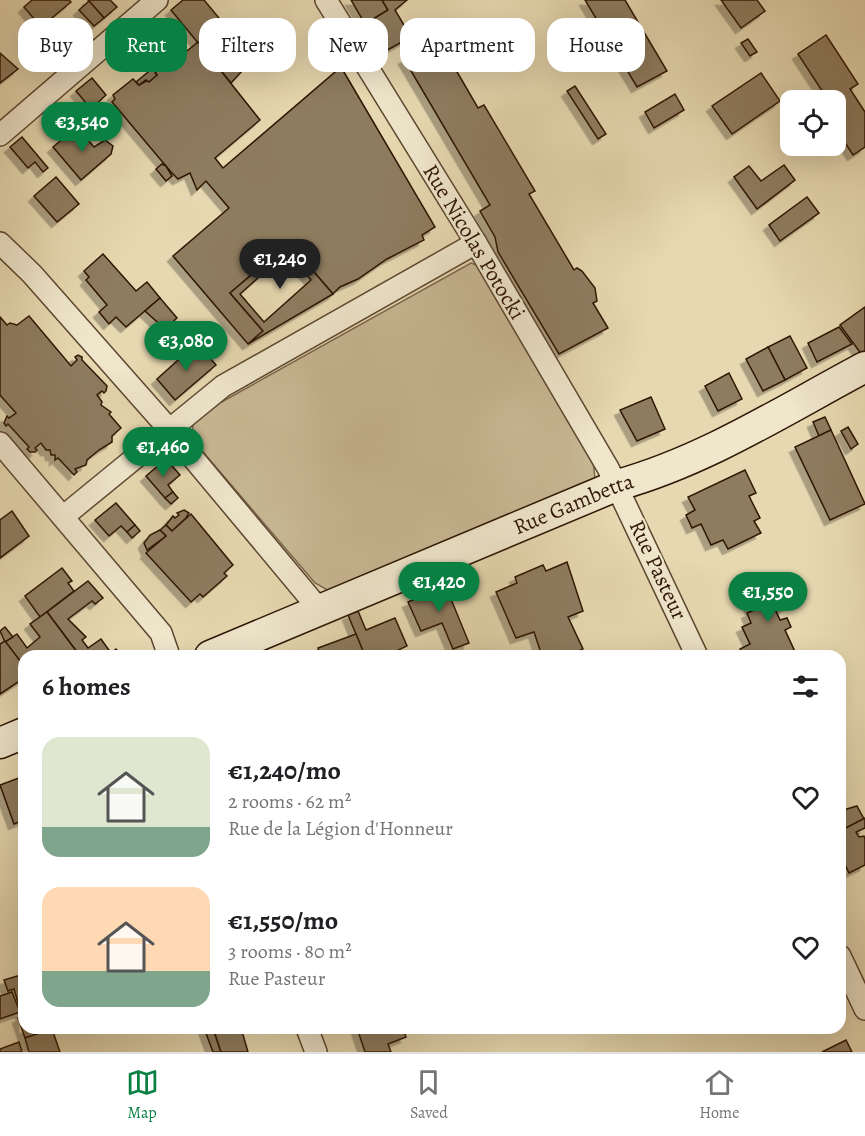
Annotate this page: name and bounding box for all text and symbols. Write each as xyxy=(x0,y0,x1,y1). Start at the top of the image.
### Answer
chip: Buy xyxy=(18,18,93,72)
chip: Rent xyxy=(105,18,187,72)
chip: Filters xyxy=(199,18,296,72)
chip: New xyxy=(308,18,388,72)
chip: Apartment xyxy=(400,18,535,72)
chip: House xyxy=(547,18,645,72)
map controls xyxy=(780,90,846,156)
button: locate xyxy=(780,90,846,156)
pin: €3,540 xyxy=(33,102,131,153)
text: €3,540 xyxy=(55,108,109,135)
street label: Rue Nicolas Potocki xyxy=(416,159,532,325)
pin: €1,240 xyxy=(231,239,329,290)
text: €1,240 xyxy=(253,245,307,272)
pin: €3,080 xyxy=(137,321,235,372)
text: €3,080 xyxy=(158,327,214,354)
pin: €1,460 xyxy=(114,427,212,478)
text: €1,460 xyxy=(137,433,189,460)
street label: Rue Gambetta xyxy=(509,466,638,542)
street label: Rue Pasteur xyxy=(622,515,694,625)
pin: €1,420 xyxy=(390,562,488,613)
text: €1,420 xyxy=(412,568,466,595)
pin: €1,550 xyxy=(719,572,817,623)
text: €1,550 xyxy=(742,578,794,605)
text: 6 homes xyxy=(42,669,131,704)
icon: filters xyxy=(789,670,822,703)
text: €1,240/mo xyxy=(228,753,341,788)
icon: home xyxy=(90,761,162,833)
icon: heart xyxy=(789,781,822,814)
text: 2 rooms · 62 m² xyxy=(228,788,351,815)
text: Rue de la Légion d'Honneur xyxy=(228,815,453,842)
text: €1,550/mo xyxy=(228,903,338,938)
icon: home xyxy=(90,911,162,983)
icon: heart xyxy=(789,931,822,964)
text: 3 rooms · 80 m² xyxy=(228,938,352,965)
text: Rue Pasteur xyxy=(228,965,325,992)
tab: Map xyxy=(126,1066,159,1124)
tab: Saved xyxy=(410,1066,448,1124)
tab: Home xyxy=(699,1066,739,1124)

